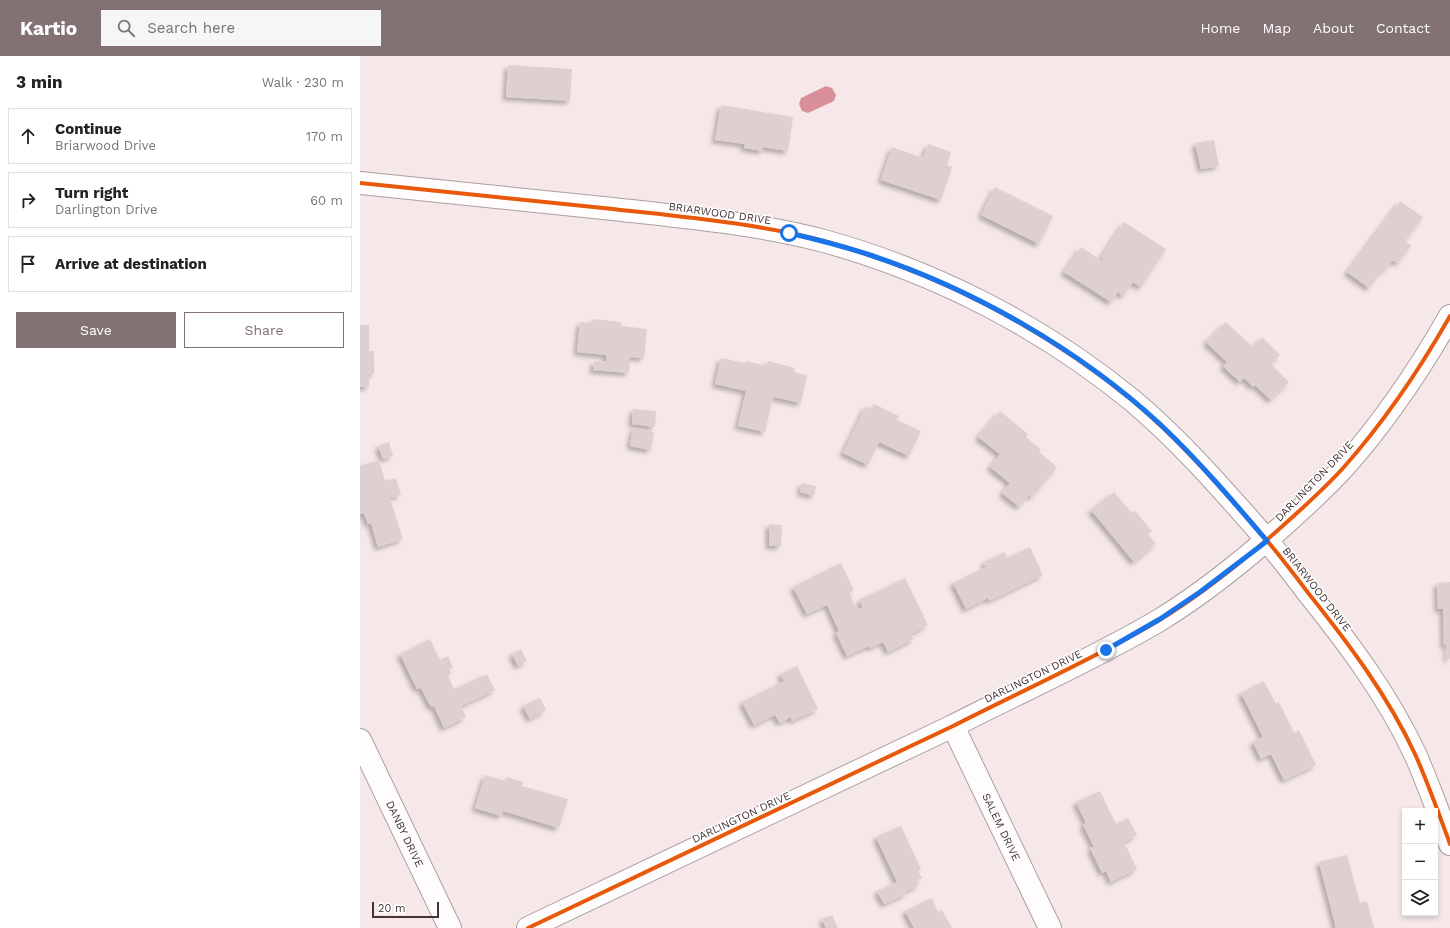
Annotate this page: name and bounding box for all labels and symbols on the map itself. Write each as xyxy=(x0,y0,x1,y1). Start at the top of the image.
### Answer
street label: BRIARWOOD DRIVE xyxy=(668,200,772,227)
route start xyxy=(780,224,798,242)
street label: DARLINGTON DRIVE xyxy=(1272,438,1356,524)
street label: BRIARWOOD DRIVE xyxy=(1280,545,1354,634)
route end xyxy=(1097,641,1115,659)
street label: DARLINGTON DRIVE xyxy=(982,647,1084,706)
street label: DARLINGTON DRIVE xyxy=(690,789,793,846)
street label: SALEM DRIVE xyxy=(979,791,1023,863)
street label: DANBY DRIVE xyxy=(383,799,426,869)
scale bar xyxy=(372,900,439,919)

